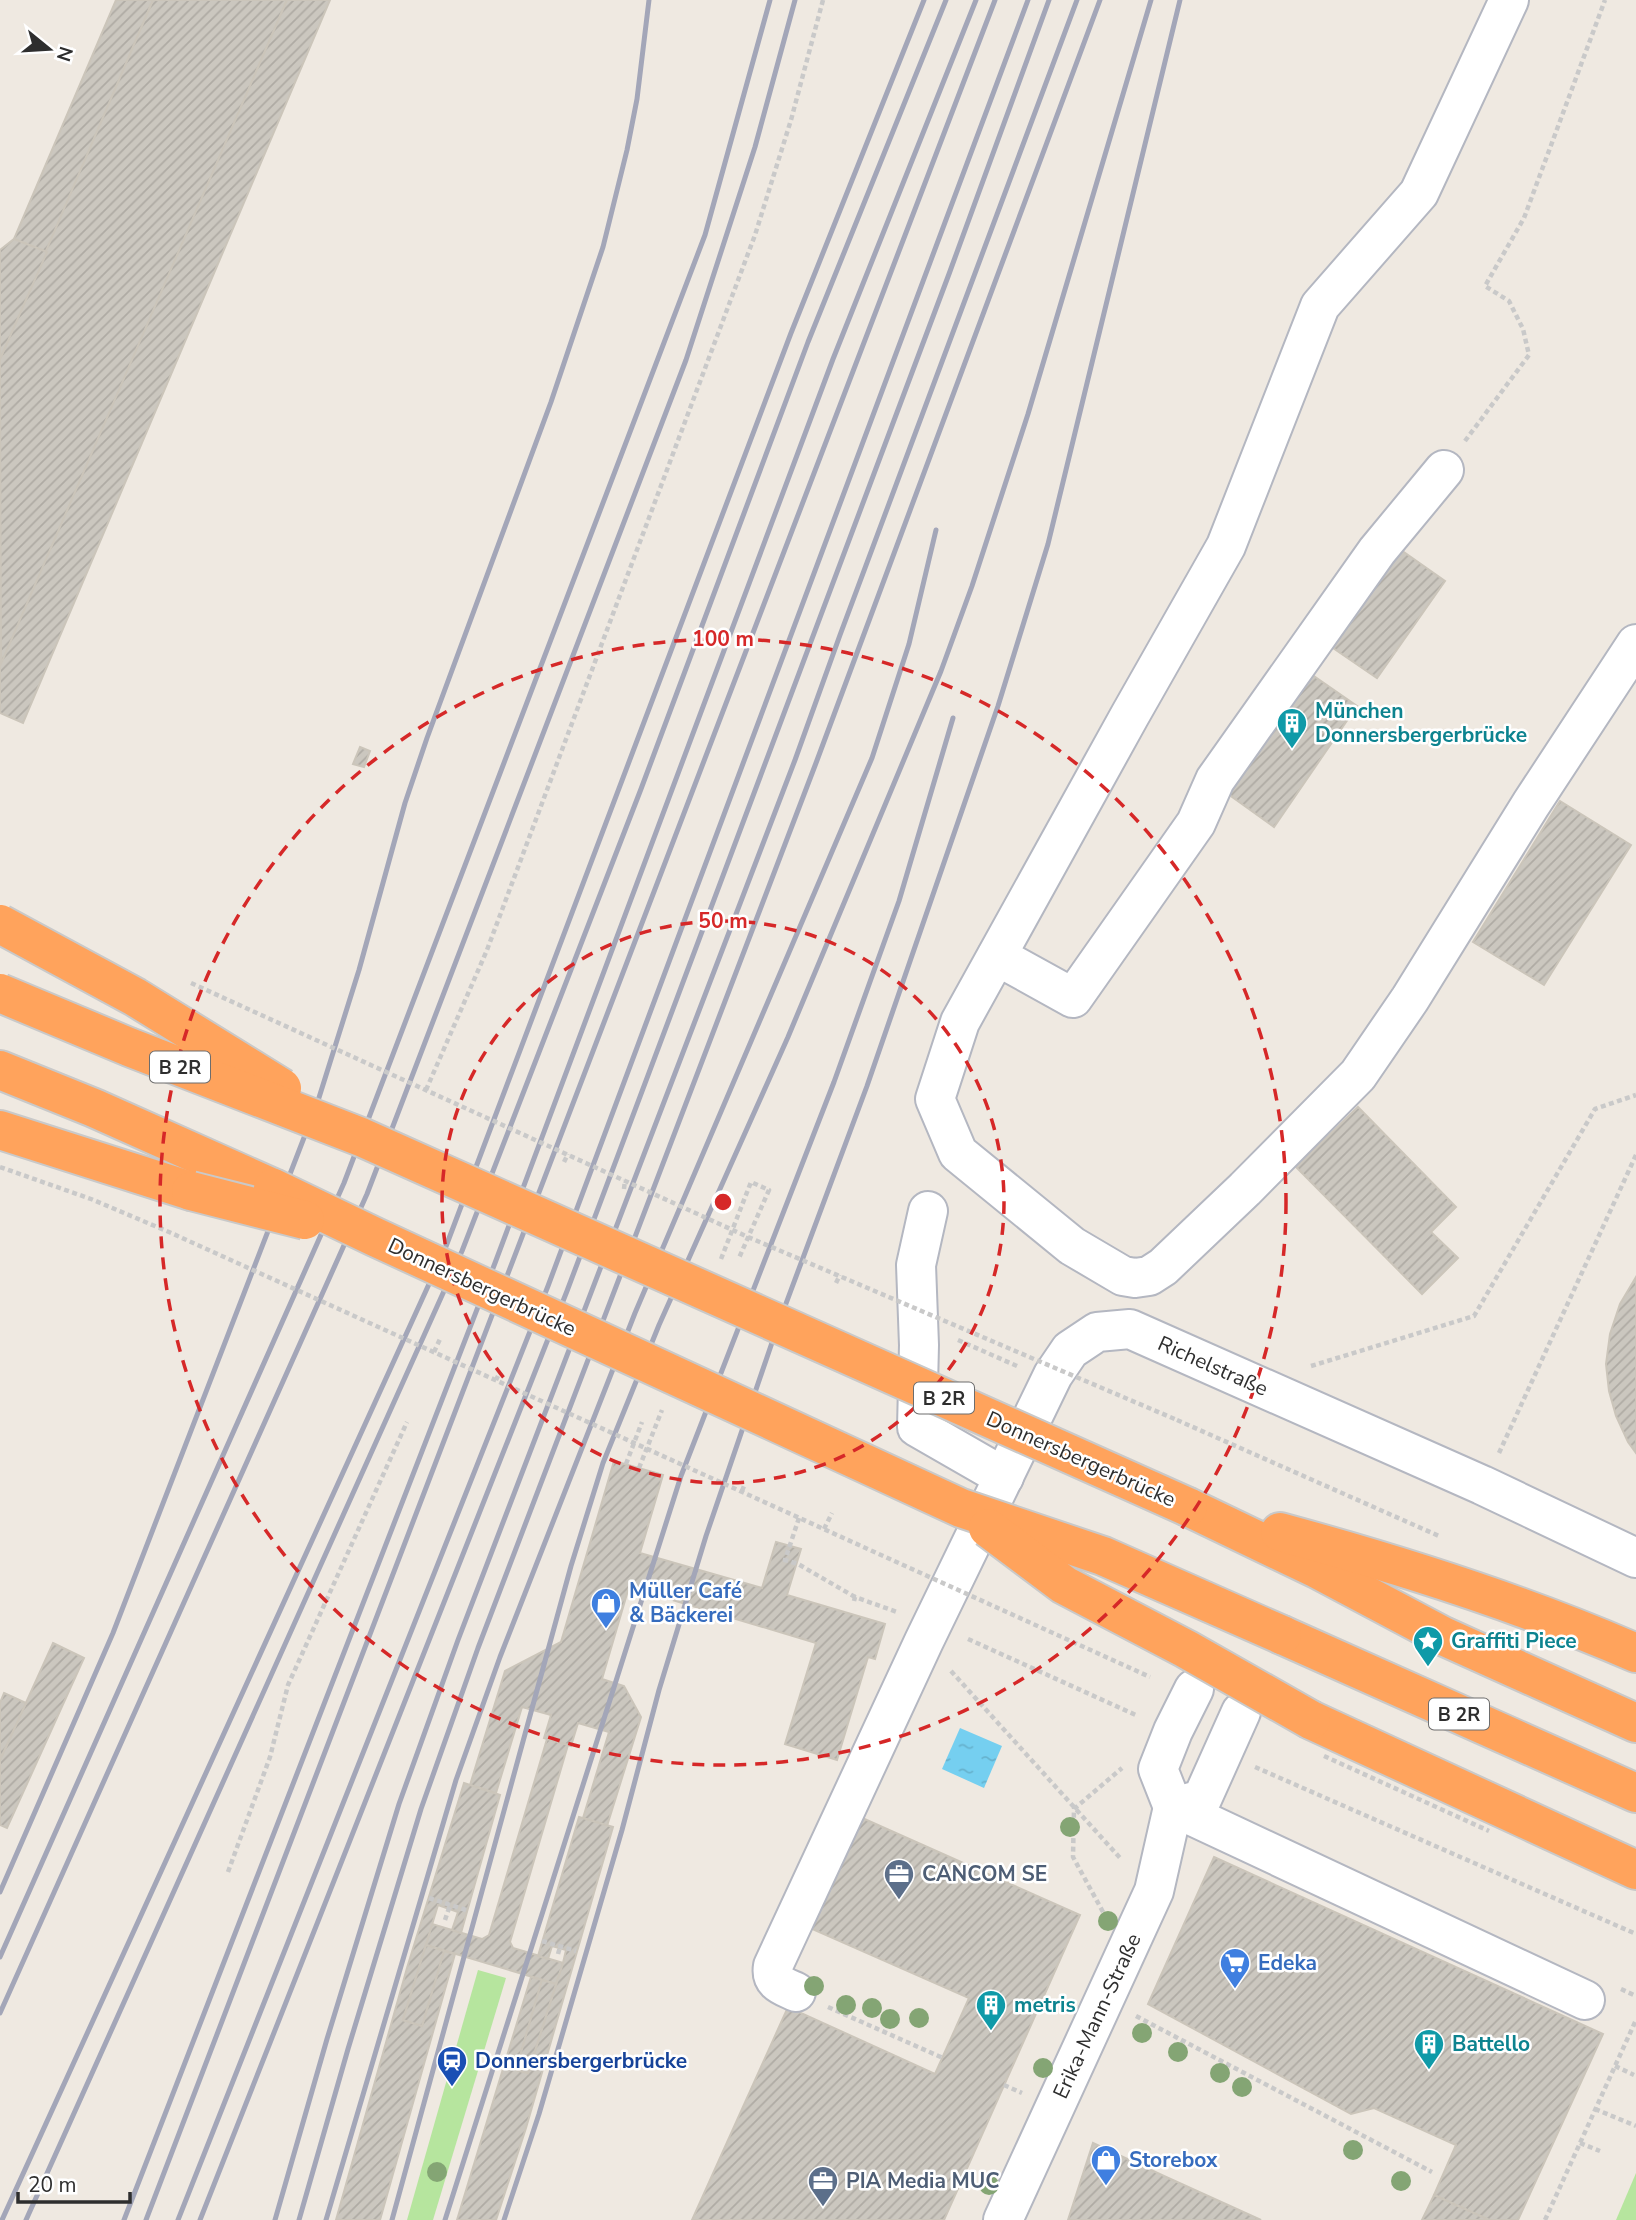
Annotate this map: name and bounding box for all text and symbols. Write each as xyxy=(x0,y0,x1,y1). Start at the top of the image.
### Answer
north arrow xyxy=(14,14,84,84)
text: N xyxy=(50,43,79,65)
text: 100 m xyxy=(692,625,754,653)
place label: München Donnersbergerbrücke xyxy=(1315,697,1527,749)
building icon: München Donnersbergerbrücke xyxy=(1275,706,1309,750)
text: 50 m xyxy=(698,907,748,935)
road number: B 2R xyxy=(150,1051,210,1082)
centre of rings xyxy=(711,1190,735,1214)
street label: Donnersbergerbrücke xyxy=(384,1231,580,1343)
street label: Richelstraße xyxy=(1153,1329,1273,1403)
road number: B 2R xyxy=(914,1382,974,1414)
street label: Donnersbergerbrücke xyxy=(982,1405,1180,1513)
place label: Müller Café & Bäckerei xyxy=(629,1577,742,1629)
shop icon: Müller Café & Bäckerei xyxy=(589,1586,623,1630)
place icon: Graffiti Piece xyxy=(1411,1624,1445,1668)
place label: Graffiti Piece xyxy=(1451,1627,1577,1655)
road number: B 2R xyxy=(1429,1698,1489,1730)
office icon: CANCOM SE xyxy=(882,1857,916,1901)
place label: CANCOM SE xyxy=(922,1860,1047,1888)
street label: Erika-Mann-Straße xyxy=(1046,1929,1148,2103)
supermarket icon: Edeka xyxy=(1218,1946,1252,1990)
place label: Edeka xyxy=(1258,1949,1317,1977)
building icon: metris xyxy=(974,1988,1008,2032)
place label: metris xyxy=(1014,1991,1076,2019)
building icon: Battello xyxy=(1412,2027,1446,2071)
place label: Battello xyxy=(1452,2030,1530,2058)
station icon: Donnersbergerbrücke xyxy=(435,2044,469,2088)
place label: Donnersbergerbrücke xyxy=(475,2047,687,2075)
shop icon: Storebox xyxy=(1089,2143,1123,2187)
place label: Storebox xyxy=(1129,2146,1218,2174)
scale bar xyxy=(18,2160,130,2204)
office icon: PIA Media MUC xyxy=(806,2164,840,2208)
place label: PIA Media MUC xyxy=(846,2167,1000,2195)
text: 20 m xyxy=(28,2171,77,2199)

